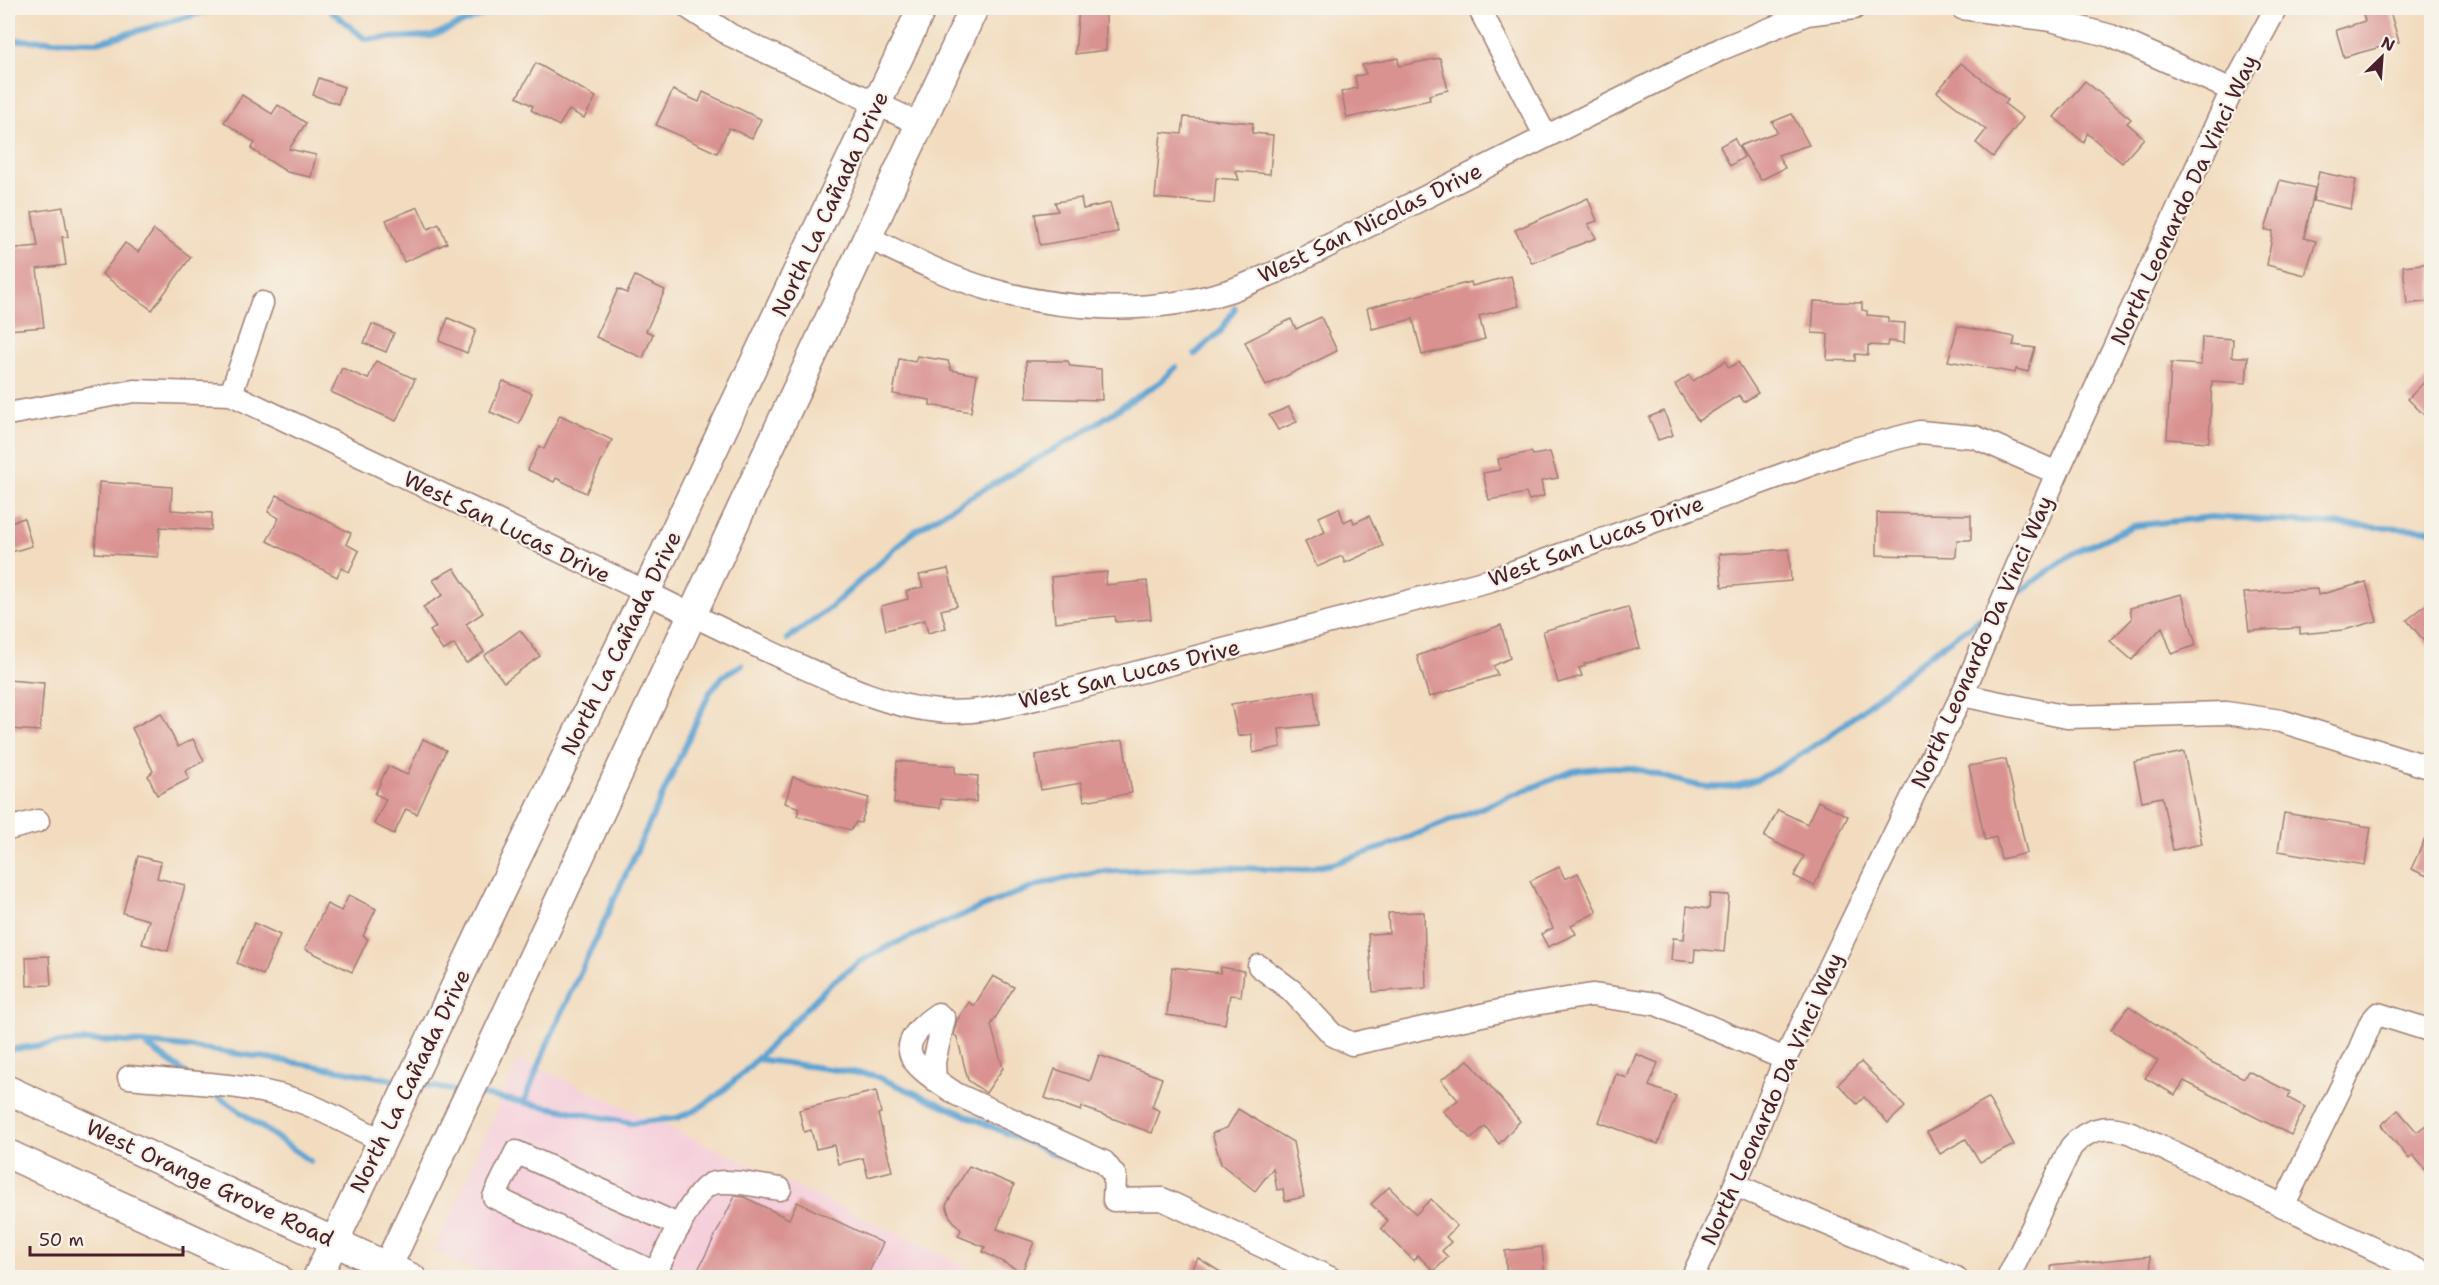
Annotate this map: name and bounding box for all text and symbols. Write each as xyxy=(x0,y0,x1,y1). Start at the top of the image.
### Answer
north arrow xyxy=(2352,27,2412,87)
text: N xyxy=(2378,32,2398,56)
street label: North Leonardo Da Vinci Way xyxy=(2104,50,2264,350)
street label: North La Cañada Drive xyxy=(765,87,895,321)
street label: West San Nicolas Drive xyxy=(1253,156,1487,290)
street label: West San Lucas Drive xyxy=(399,464,615,590)
street label: West San Lucas Drive xyxy=(1484,489,1708,593)
street label: North Leonardo Da Vinci Way xyxy=(1904,491,2060,793)
street label: North La Cañada Drive xyxy=(554,526,688,760)
street label: West San Lucas Drive xyxy=(1015,632,1243,716)
street label: North Leonardo Da Vinci Way xyxy=(1694,948,1850,1250)
street label: North La Cañada Drive xyxy=(343,964,477,1198)
street label: West Orange Grove Road xyxy=(81,1113,339,1253)
scale bar xyxy=(30,1219,183,1257)
text: 50 m xyxy=(39,1228,84,1252)

